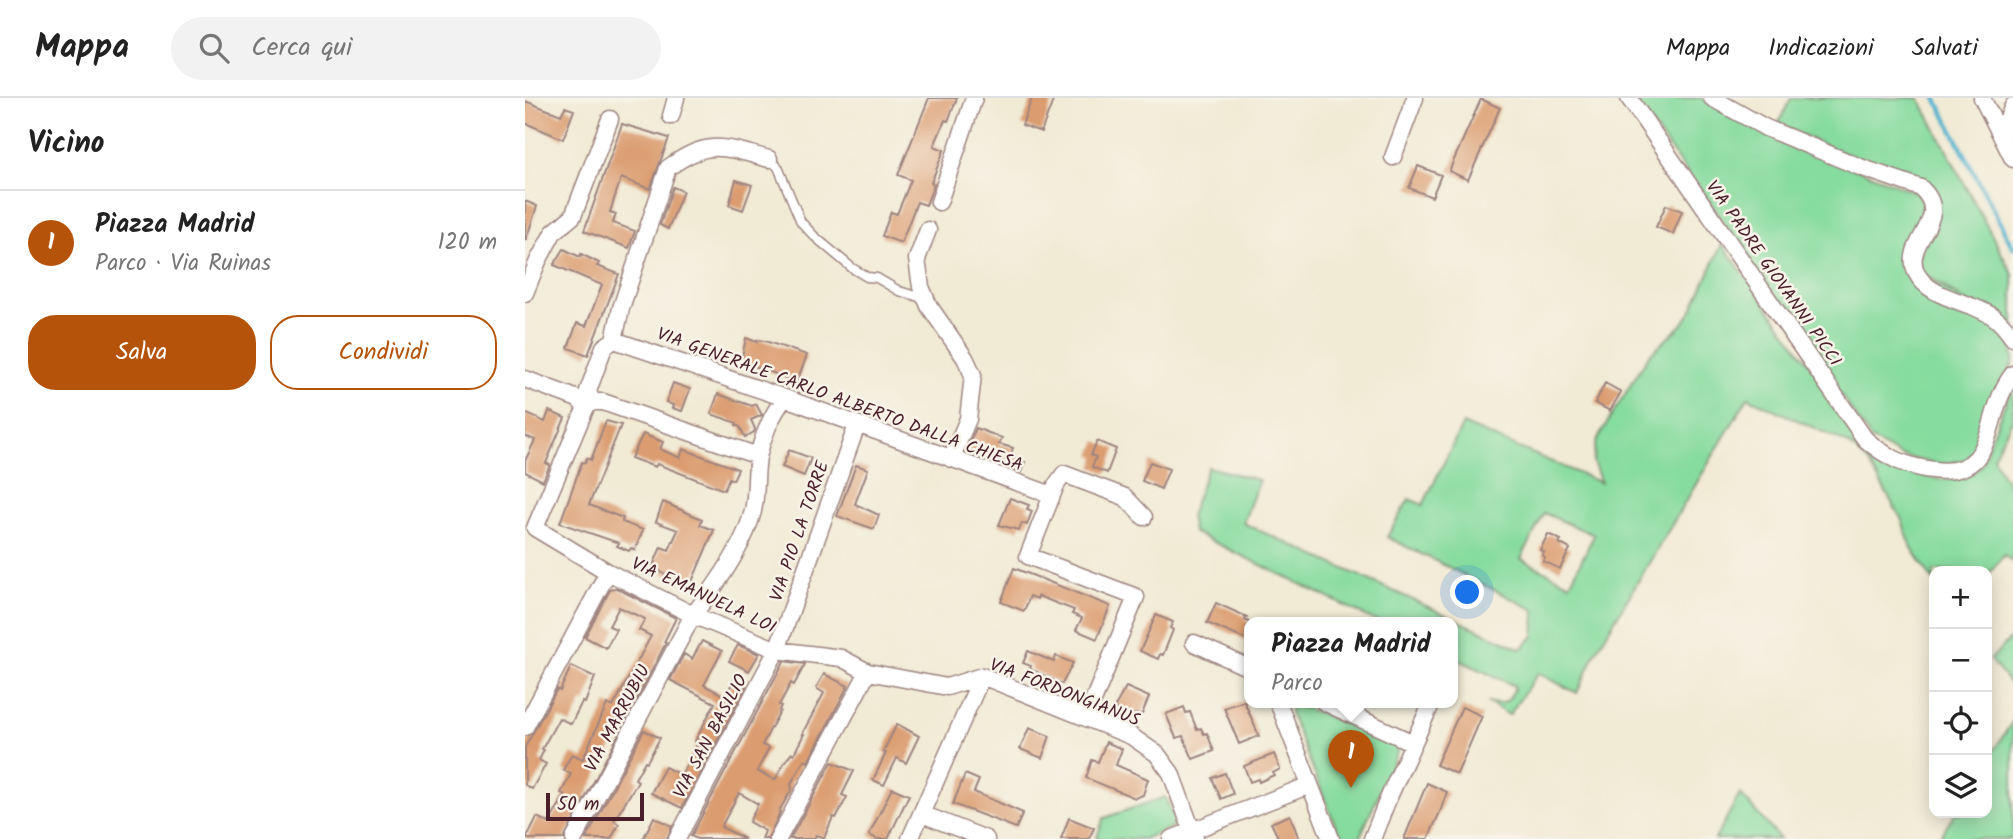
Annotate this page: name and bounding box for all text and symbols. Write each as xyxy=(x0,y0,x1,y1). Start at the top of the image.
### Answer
search box xyxy=(171,17,661,80)
text: Mappa xyxy=(35,22,129,75)
text: Cerca qui xyxy=(251,27,352,69)
icon: search xyxy=(195,29,233,67)
text: Mappa xyxy=(1666,29,1730,68)
text: Indicazioni xyxy=(1768,29,1874,68)
text: Salvati xyxy=(1912,29,1978,68)
text: Vicino xyxy=(28,120,105,168)
street label: VIA PADRE GIOVANNI PICCI xyxy=(1697,175,1848,373)
text: Piazza Madrid xyxy=(95,204,255,246)
text: 1 xyxy=(48,225,54,261)
text: 120 m xyxy=(437,225,497,261)
text: Parco · Via Ruinas xyxy=(95,246,271,282)
button: Salva xyxy=(28,315,256,390)
button: Condividi xyxy=(270,315,497,390)
street label: VIA GENERALE CARLO ALBERTO DALLA CHIESA xyxy=(652,320,1027,480)
street label: VIA PIO LA TORRE xyxy=(763,457,838,606)
street label: VIA EMANUELA LOI xyxy=(626,550,781,643)
map controls xyxy=(1929,566,1992,818)
button: + xyxy=(1929,566,1992,629)
your location xyxy=(1450,575,1484,609)
popup xyxy=(1244,617,1458,708)
text: Piazza Madrid xyxy=(1271,624,1431,666)
button: − xyxy=(1929,629,1992,692)
street label: VIA FORDONGIANUS xyxy=(985,651,1144,736)
street label: VIA MARRUBIU xyxy=(578,660,659,778)
text: Parco xyxy=(1271,666,1323,702)
street label: VIA SAN BASILIO xyxy=(666,669,756,804)
button: locate xyxy=(1929,692,1992,755)
pin: 1 xyxy=(1328,730,1374,788)
button: layers xyxy=(1929,755,1992,818)
scale bar xyxy=(546,790,644,822)
text: 50 m xyxy=(557,790,599,820)

